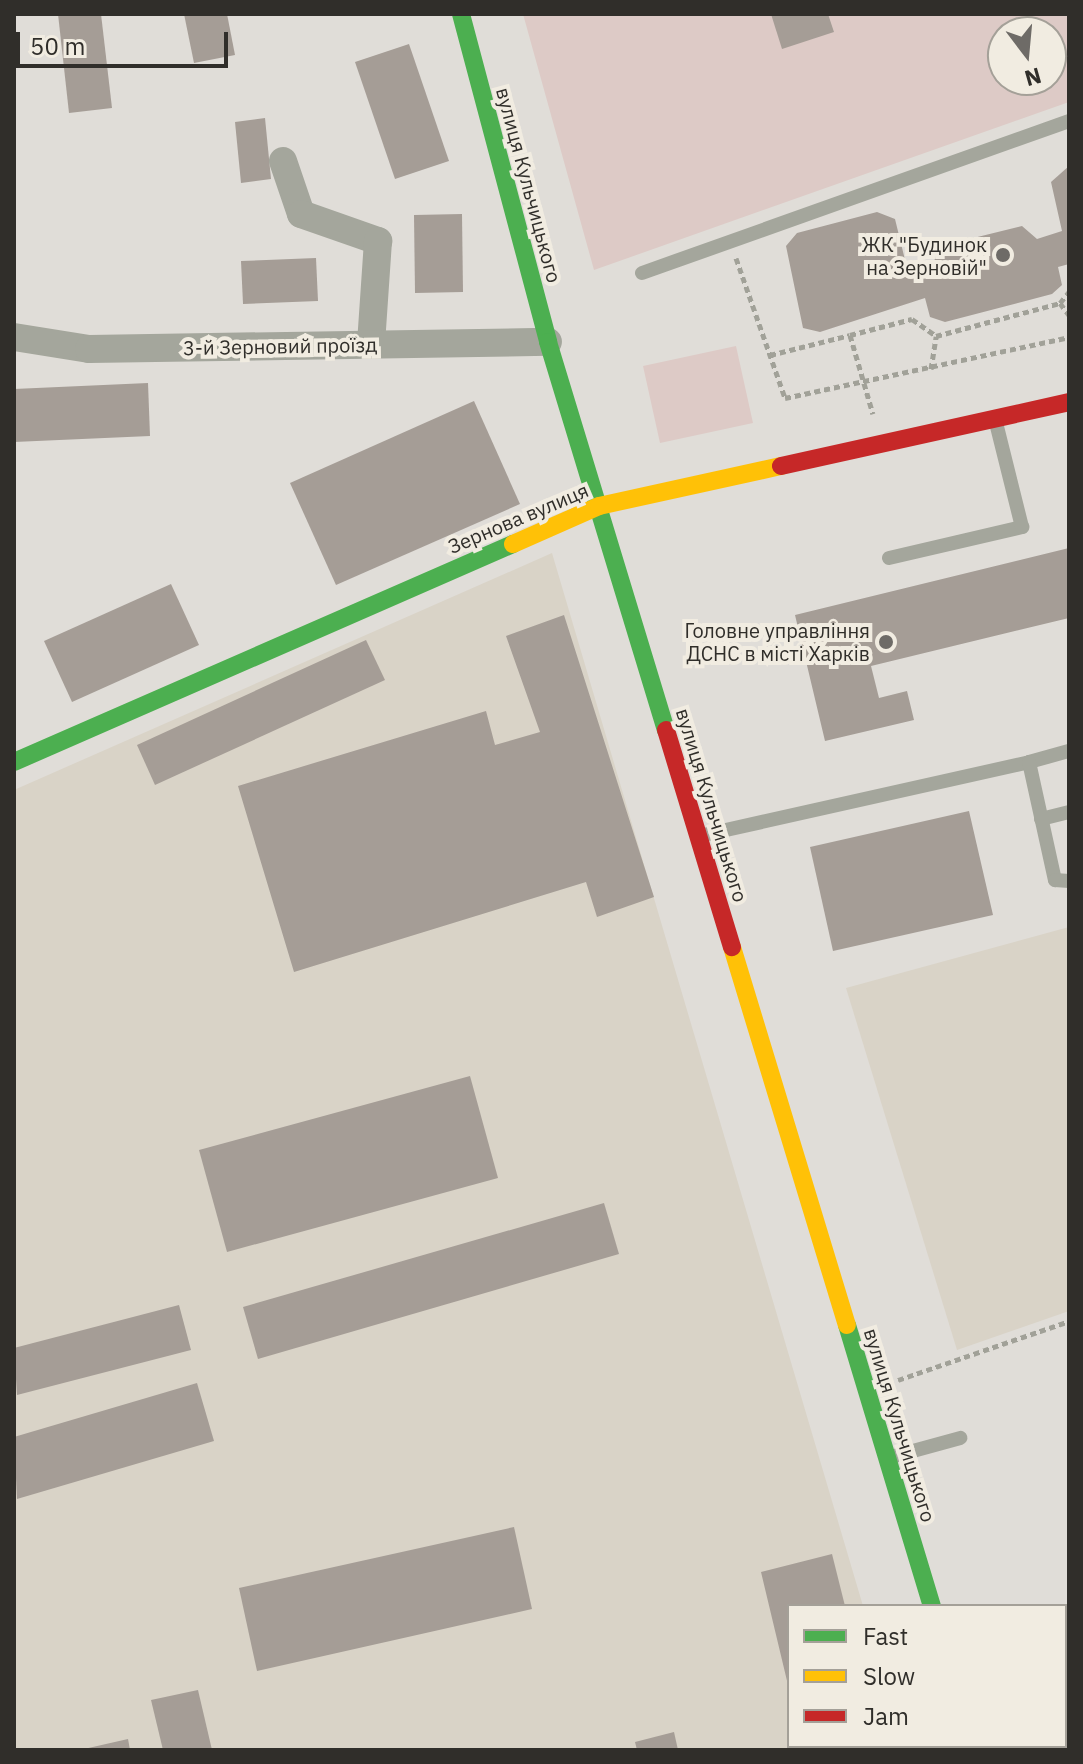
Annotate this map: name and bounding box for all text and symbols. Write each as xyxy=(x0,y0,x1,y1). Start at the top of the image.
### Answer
scale bar xyxy=(20,16,232,66)
north arrow xyxy=(987,16,1067,96)
text: 50 m xyxy=(30,30,85,62)
text: N xyxy=(1022,61,1045,94)
street label: вулиця Кульчицького xyxy=(491,85,567,285)
place label: ЖК "Будинок на Зерновій" xyxy=(861,232,987,279)
marker: ЖК "Будинок на Зерновій" xyxy=(994,246,1012,264)
street label: 3-й Зерновий проїзд xyxy=(183,332,377,360)
street label: Зернова вулиця xyxy=(444,478,592,558)
place label: Головне управління ДСНС в місті Харків xyxy=(684,618,870,665)
marker: Головне управління ДСНС в місті Харків xyxy=(877,633,895,651)
street label: вулиця Кульчицького xyxy=(671,705,753,905)
street label: вулиця Кульчицького xyxy=(859,1325,941,1525)
legend xyxy=(787,1604,1067,1748)
text: Fast xyxy=(863,1620,908,1652)
text: Slow xyxy=(863,1660,915,1692)
text: Jam xyxy=(863,1700,909,1732)

